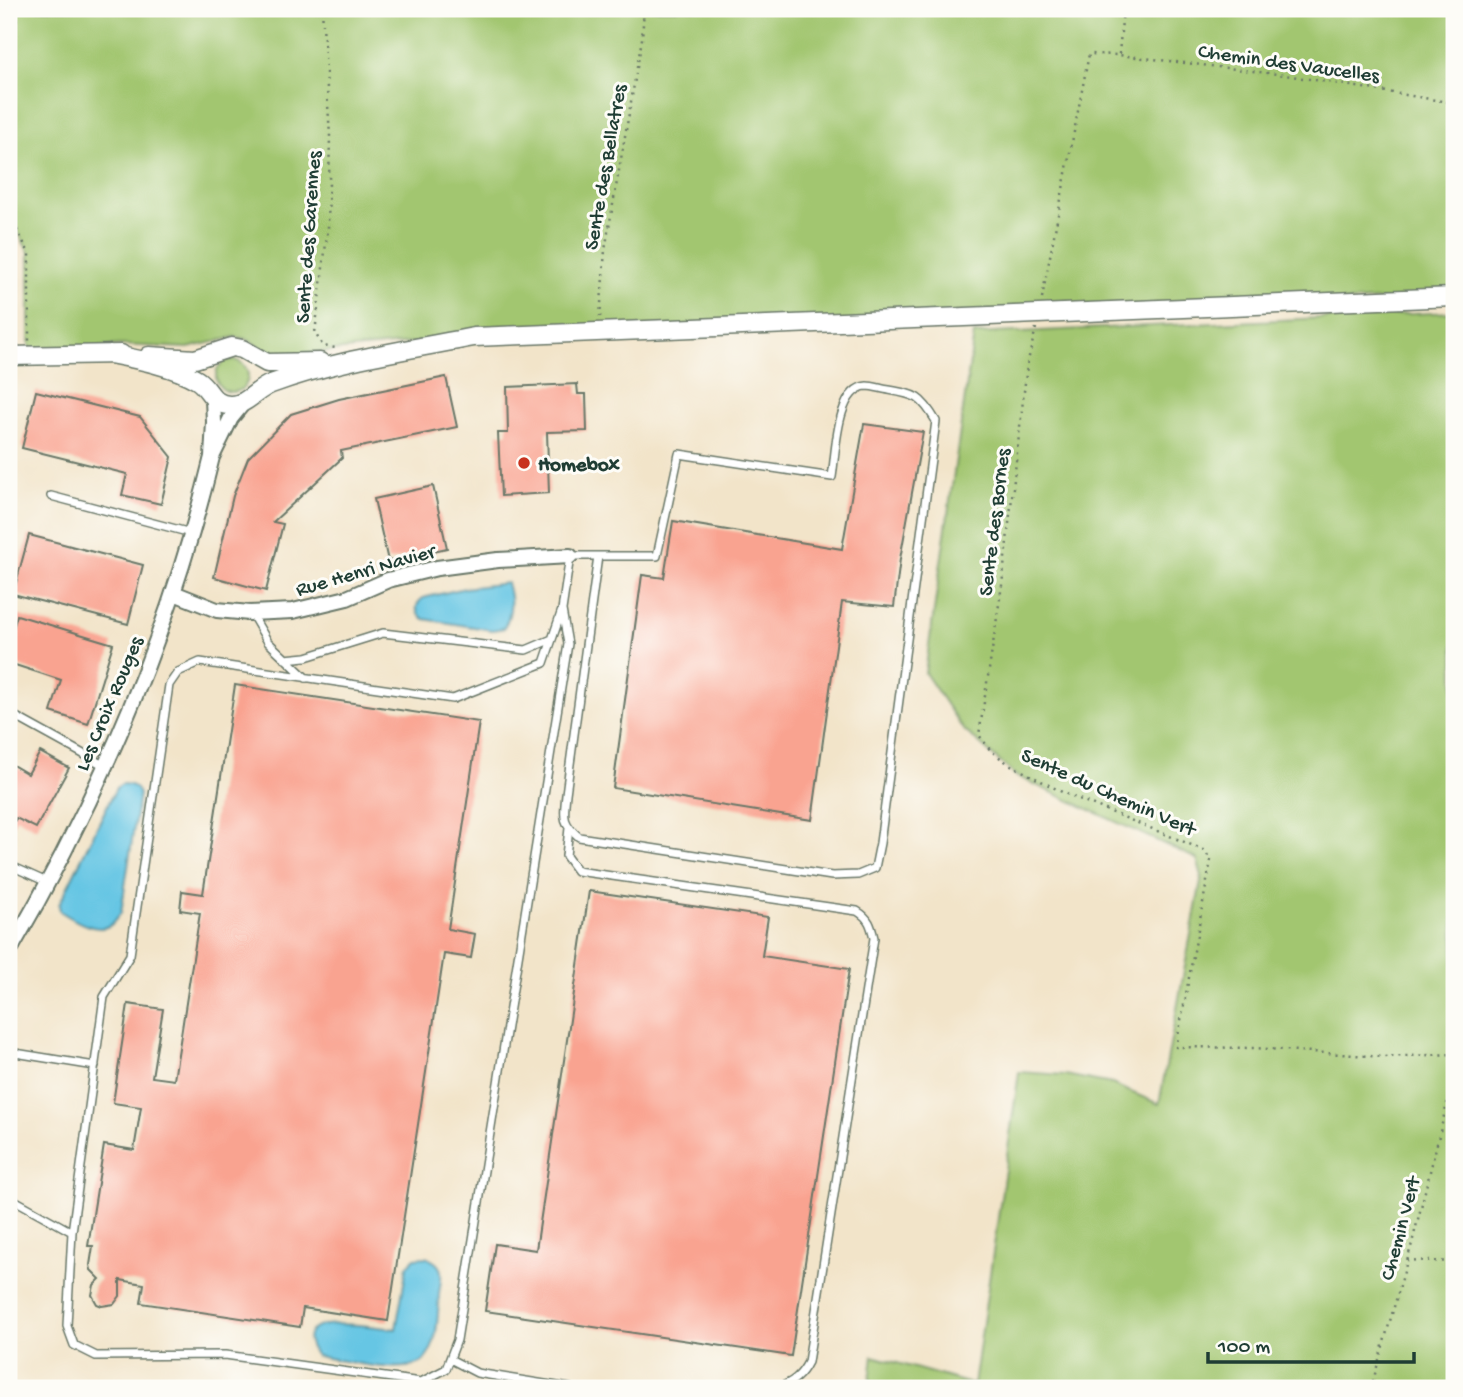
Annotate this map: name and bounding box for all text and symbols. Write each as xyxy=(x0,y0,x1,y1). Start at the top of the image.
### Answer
street label: Chemin des Vaucelles xyxy=(1196,40,1382,91)
street label: Sente des Bellatres xyxy=(581,82,635,252)
street label: Sente des Garennes xyxy=(292,149,329,324)
street label: Sente des Bornes xyxy=(975,446,1018,598)
place label: Homebox xyxy=(538,454,621,479)
marker: Homebox xyxy=(516,455,532,471)
street label: Rue Henri Navier xyxy=(293,540,440,604)
street label: Les Croix Rouges xyxy=(72,632,151,775)
street label: Sente du Chemin Vert xyxy=(1016,744,1201,845)
street label: Chemin Vert xyxy=(1377,1172,1429,1284)
scale bar xyxy=(1208,1320,1414,1364)
text: 100 m xyxy=(1217,1336,1270,1361)

